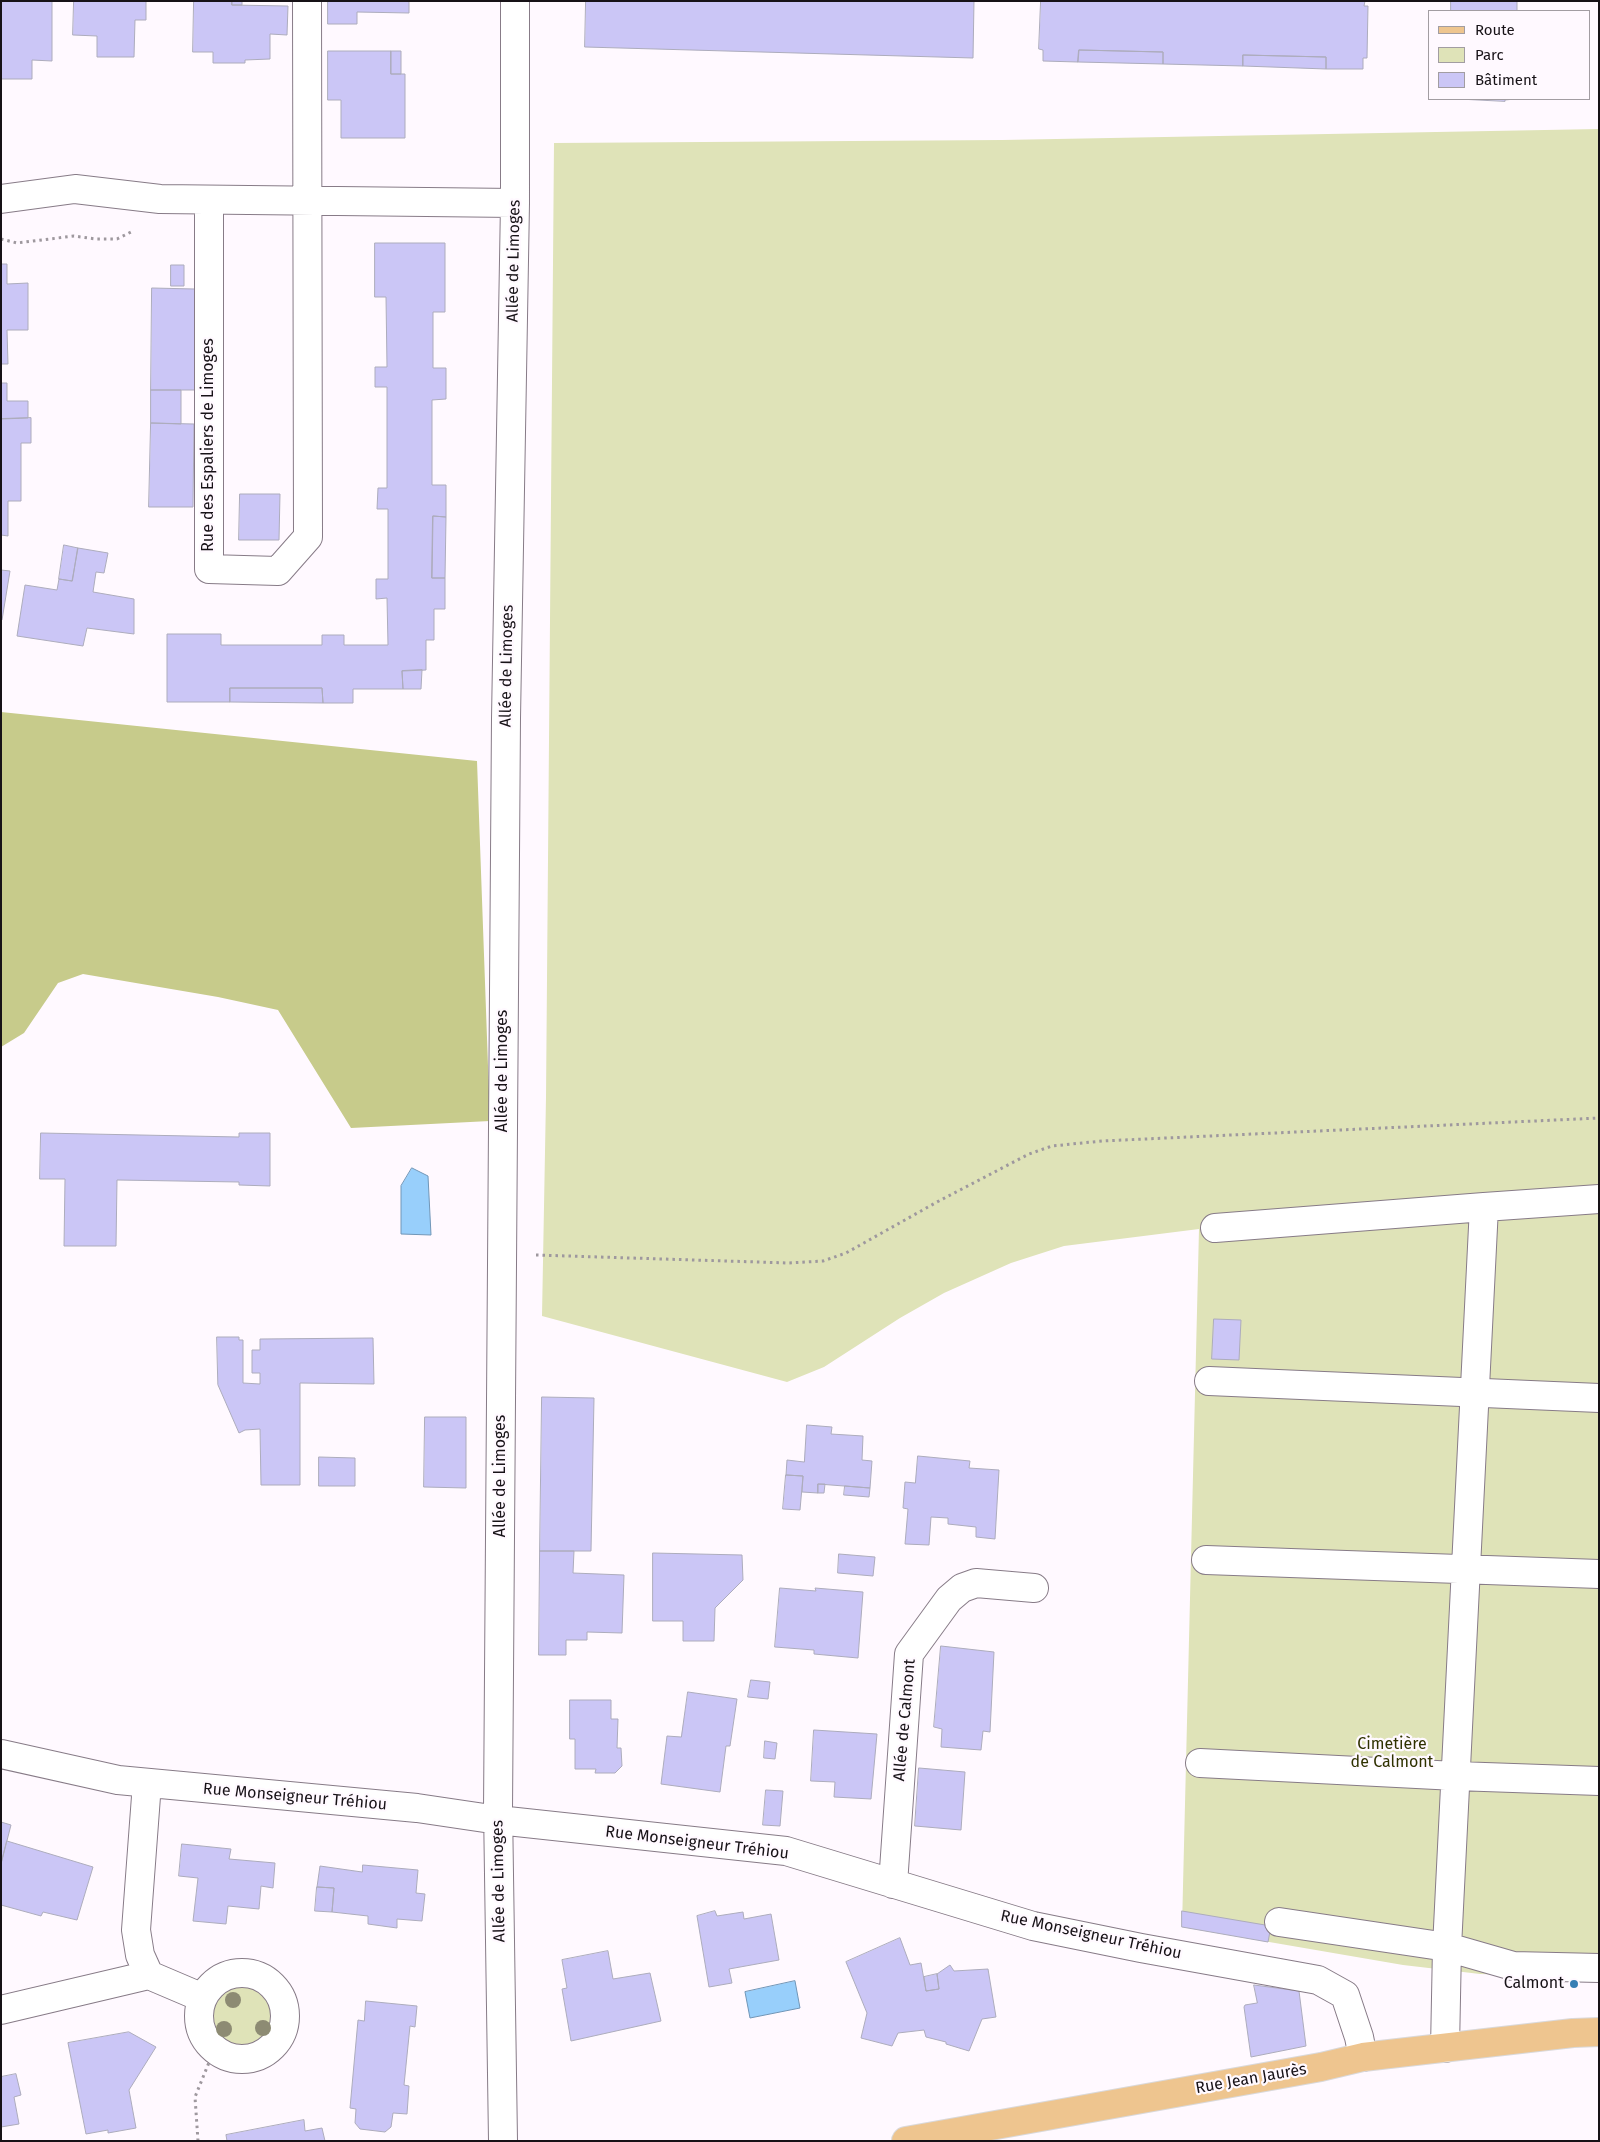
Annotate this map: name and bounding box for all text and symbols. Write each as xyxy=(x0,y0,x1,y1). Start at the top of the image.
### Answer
legend xyxy=(1428,10,1590,100)
text: Route xyxy=(1475,21,1515,39)
text: Parc xyxy=(1475,46,1504,64)
text: Bâtiment xyxy=(1475,71,1537,89)
street label: Allée de Limoges xyxy=(503,200,525,322)
street label: Rue des Espaliers de Limoges xyxy=(199,338,219,552)
street label: Allée de Limoges xyxy=(496,605,518,727)
street label: Allée de Limoges xyxy=(493,1010,513,1132)
street label: Allée de Limoges xyxy=(491,1415,511,1537)
street label: Allée de Calmont xyxy=(890,1658,920,1782)
park label: Cimetière de Calmont xyxy=(1351,1735,1433,1773)
street label: Rue Monseigneur Tréhiou xyxy=(202,1779,388,1815)
street label: Allée de Limoges xyxy=(488,1820,510,1942)
street label: Rue Monseigneur Tréhiou xyxy=(604,1822,790,1864)
street label: Rue Monseigneur Tréhiou xyxy=(999,1906,1183,1964)
place label: Calmont xyxy=(1504,1974,1564,1994)
marker: Calmont xyxy=(1568,1978,1580,1990)
street label: Rue Jean Jaurès xyxy=(1194,2060,1308,2098)

